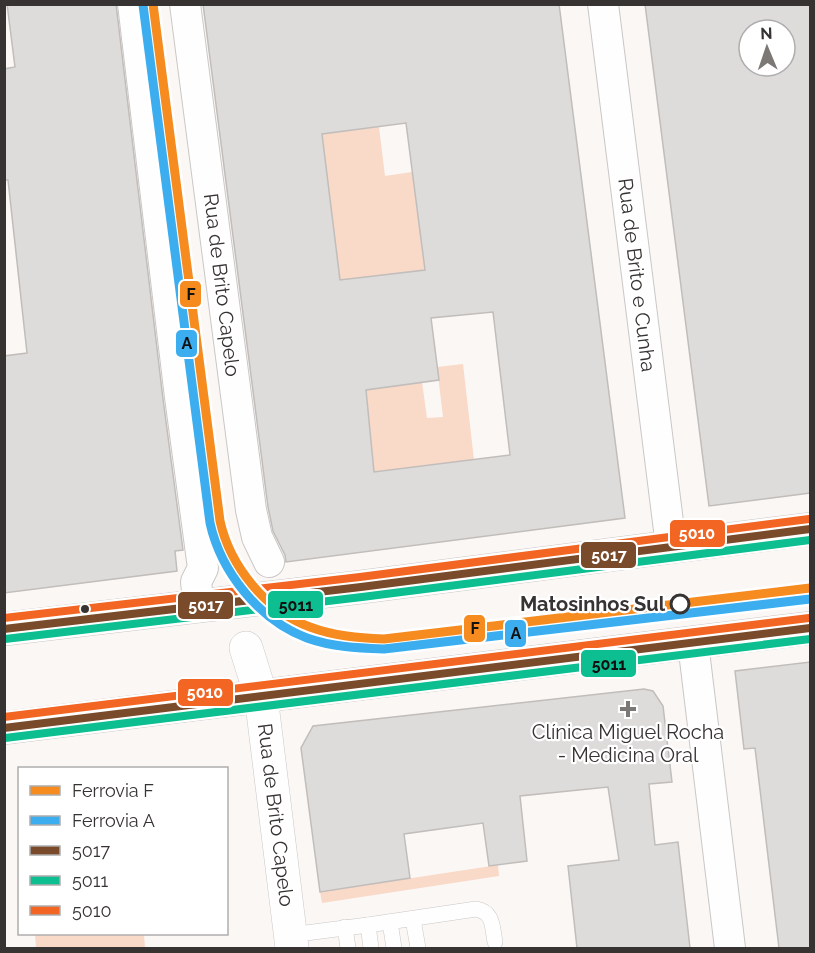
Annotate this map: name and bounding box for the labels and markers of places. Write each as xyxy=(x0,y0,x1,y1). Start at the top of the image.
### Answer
place label: Matosinhos Sul xyxy=(520,592,666,616)
marker: Matosinhos Sul xyxy=(670,594,690,614)
unlabelled marker xyxy=(79,603,91,615)
marker: Clínica Miguel Rocha - Medicina Oral xyxy=(619,700,637,718)
place label: Clínica Miguel Rocha - Medicina Oral xyxy=(532,720,724,767)

